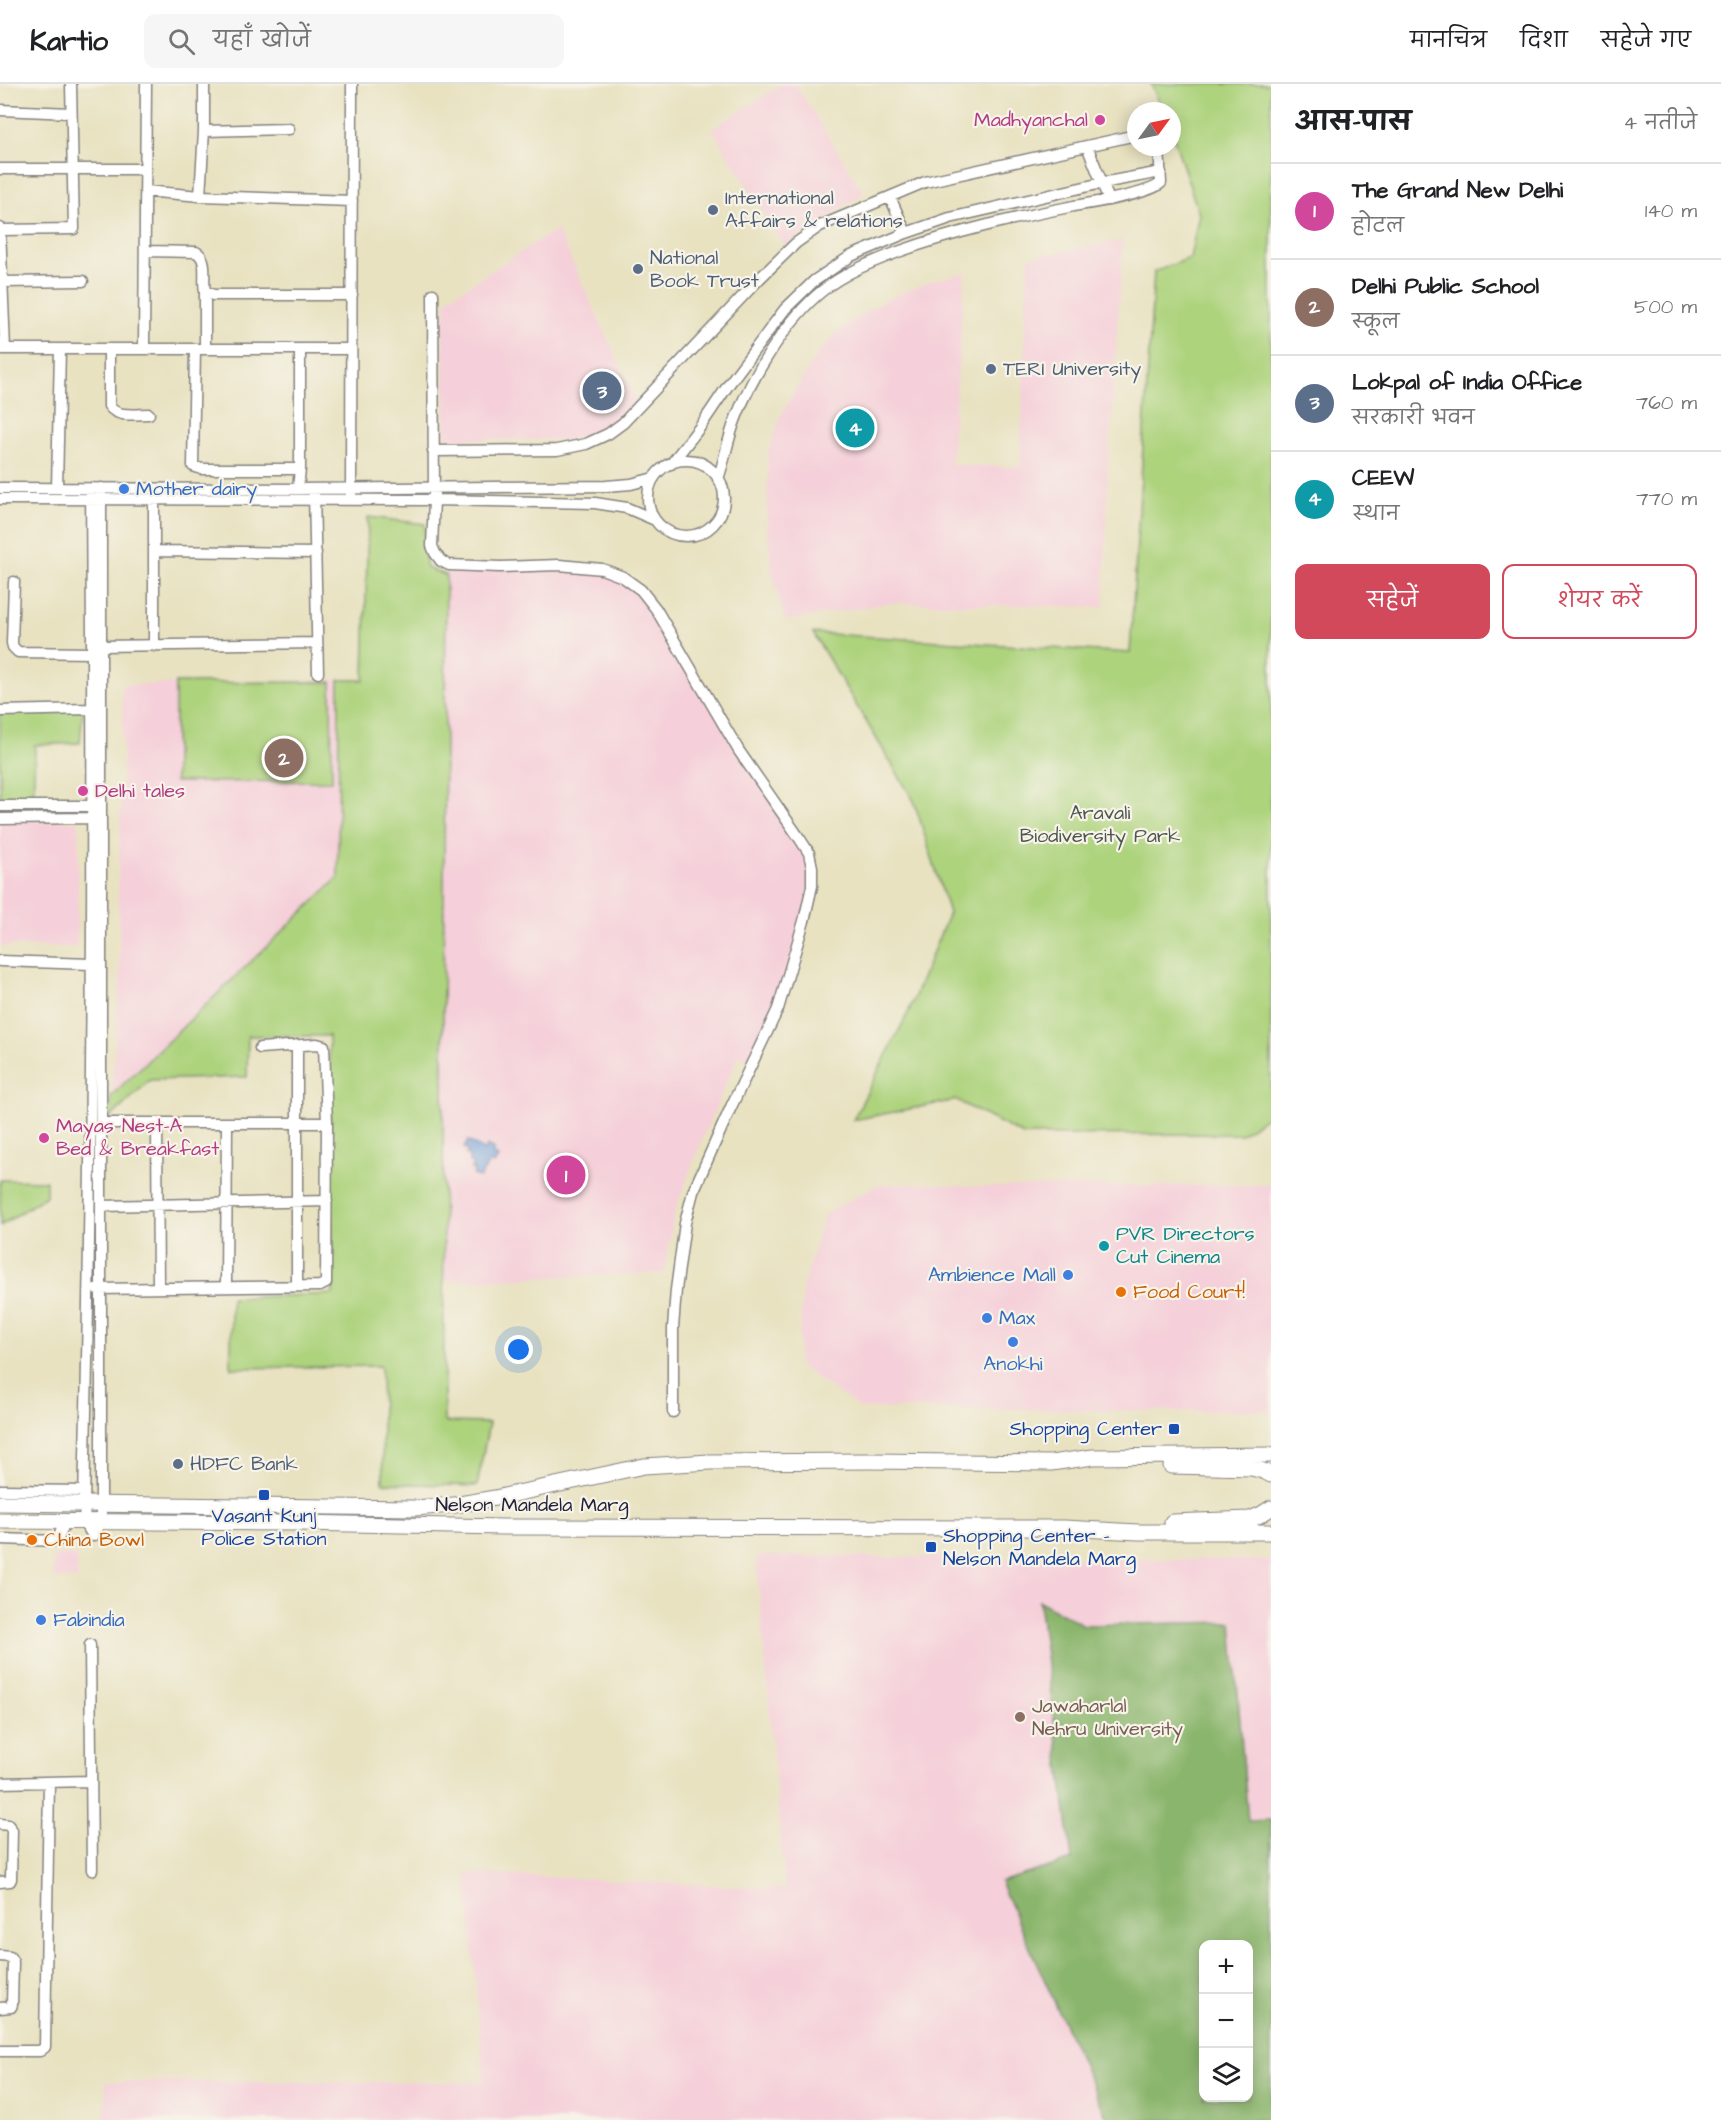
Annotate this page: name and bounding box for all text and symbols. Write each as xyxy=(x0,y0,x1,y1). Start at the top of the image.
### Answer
search box xyxy=(144,14,564,68)
text: Kartio xyxy=(30,22,108,61)
icon: search xyxy=(165,25,198,58)
text: यहाँ खोजें xyxy=(213,25,311,56)
text: मानचित्र xyxy=(1410,26,1487,55)
text: दिशा xyxy=(1520,26,1568,55)
text: सहेजे गए xyxy=(1601,26,1691,55)
north arrow xyxy=(1127,102,1181,156)
text: आस-पास xyxy=(1295,104,1411,140)
place label: Madhyanchal xyxy=(974,106,1088,135)
text: 4 नतीजे xyxy=(1624,109,1697,137)
marker: Madhyanchal xyxy=(1093,113,1107,127)
text: The Grand New Delhi xyxy=(1352,175,1563,206)
place label: International Affairs & relations xyxy=(725,184,903,235)
text: 1 xyxy=(1313,197,1316,225)
text: 140 m xyxy=(1645,197,1697,225)
marker: International Affairs & relations xyxy=(706,203,720,217)
text: होटल xyxy=(1352,212,1404,240)
place label: National Book Trust xyxy=(650,244,759,295)
marker: National Book Trust xyxy=(631,262,645,276)
text: Delhi Public School xyxy=(1352,271,1539,302)
text: 2 xyxy=(1309,293,1320,321)
text: 500 m xyxy=(1634,293,1697,321)
text: स्कूल xyxy=(1352,308,1400,336)
place label: TERI University xyxy=(1003,355,1141,384)
marker: TERI University xyxy=(984,362,998,376)
text: Lokpal of India Office xyxy=(1352,367,1582,398)
pin: 3 xyxy=(582,368,622,414)
text: 3 xyxy=(1309,389,1320,417)
text: 760 m xyxy=(1636,389,1697,417)
text: सरकारी भवन xyxy=(1352,404,1474,432)
pin: 4 xyxy=(836,406,874,450)
text: CEEW xyxy=(1352,463,1414,494)
place label: Mother dairy xyxy=(136,475,257,504)
marker: Mother dairy xyxy=(117,482,131,496)
text: 4 xyxy=(1308,485,1321,513)
text: 770 m xyxy=(1636,485,1697,513)
text: स्थान xyxy=(1352,500,1399,528)
button: सहेजें xyxy=(1295,564,1490,639)
button: शेयर करें xyxy=(1502,564,1697,639)
pin: 2 xyxy=(264,736,304,780)
place label: Delhi tales xyxy=(95,777,185,805)
marker: Delhi tales xyxy=(76,784,90,798)
park label: Aravali Biodiversity Park xyxy=(1020,799,1180,851)
place label: Mayas Nest-A Bed & Breakfast xyxy=(56,1112,219,1163)
marker: Mayas Nest-A Bed & Breakfast xyxy=(37,1131,51,1145)
pin: 1 xyxy=(546,1152,586,1198)
place label: PVR Directors Cut Cinema xyxy=(1116,1220,1254,1271)
marker: PVR Directors Cut Cinema xyxy=(1097,1239,1111,1253)
place label: Ambience Mall xyxy=(928,1261,1056,1289)
marker: Ambience Mall xyxy=(1061,1268,1075,1282)
place label: Food Court! xyxy=(1133,1278,1245,1306)
marker: Food Court! xyxy=(1114,1285,1128,1299)
place label: Max xyxy=(999,1304,1036,1332)
marker: Max xyxy=(980,1311,994,1325)
your location xyxy=(504,1335,533,1364)
marker: Anokhi xyxy=(1006,1335,1020,1349)
place label: Anokhi xyxy=(983,1350,1043,1378)
place label: Shopping Center xyxy=(1009,1415,1162,1444)
marker: Shopping Center xyxy=(1167,1422,1181,1436)
place label: HDFC Bank xyxy=(190,1450,298,1478)
marker: HDFC Bank xyxy=(171,1457,185,1471)
marker: Vasant Kunj Police Station xyxy=(257,1488,271,1502)
street label: Nelson Mandela Marg xyxy=(436,1491,629,1520)
place label: Vasant Kunj Police Station xyxy=(201,1502,327,1553)
place label: Shopping Center - Nelson Mandela Marg xyxy=(943,1522,1136,1574)
place label: China Bowl xyxy=(44,1526,144,1554)
marker: China Bowl xyxy=(25,1533,39,1547)
marker: Shopping Center - Nelson Mandela Marg xyxy=(924,1540,938,1554)
place label: Fabindia xyxy=(53,1606,125,1634)
marker: Fabindia xyxy=(34,1613,48,1627)
place label: Jawaharlal Nehru University xyxy=(1032,1692,1183,1744)
marker: Jawaharlal Nehru University xyxy=(1013,1710,1027,1724)
map controls xyxy=(1199,1940,1253,2102)
button: + xyxy=(1199,1940,1253,1994)
button: − xyxy=(1199,1994,1253,2048)
button: layers xyxy=(1199,2048,1253,2102)

